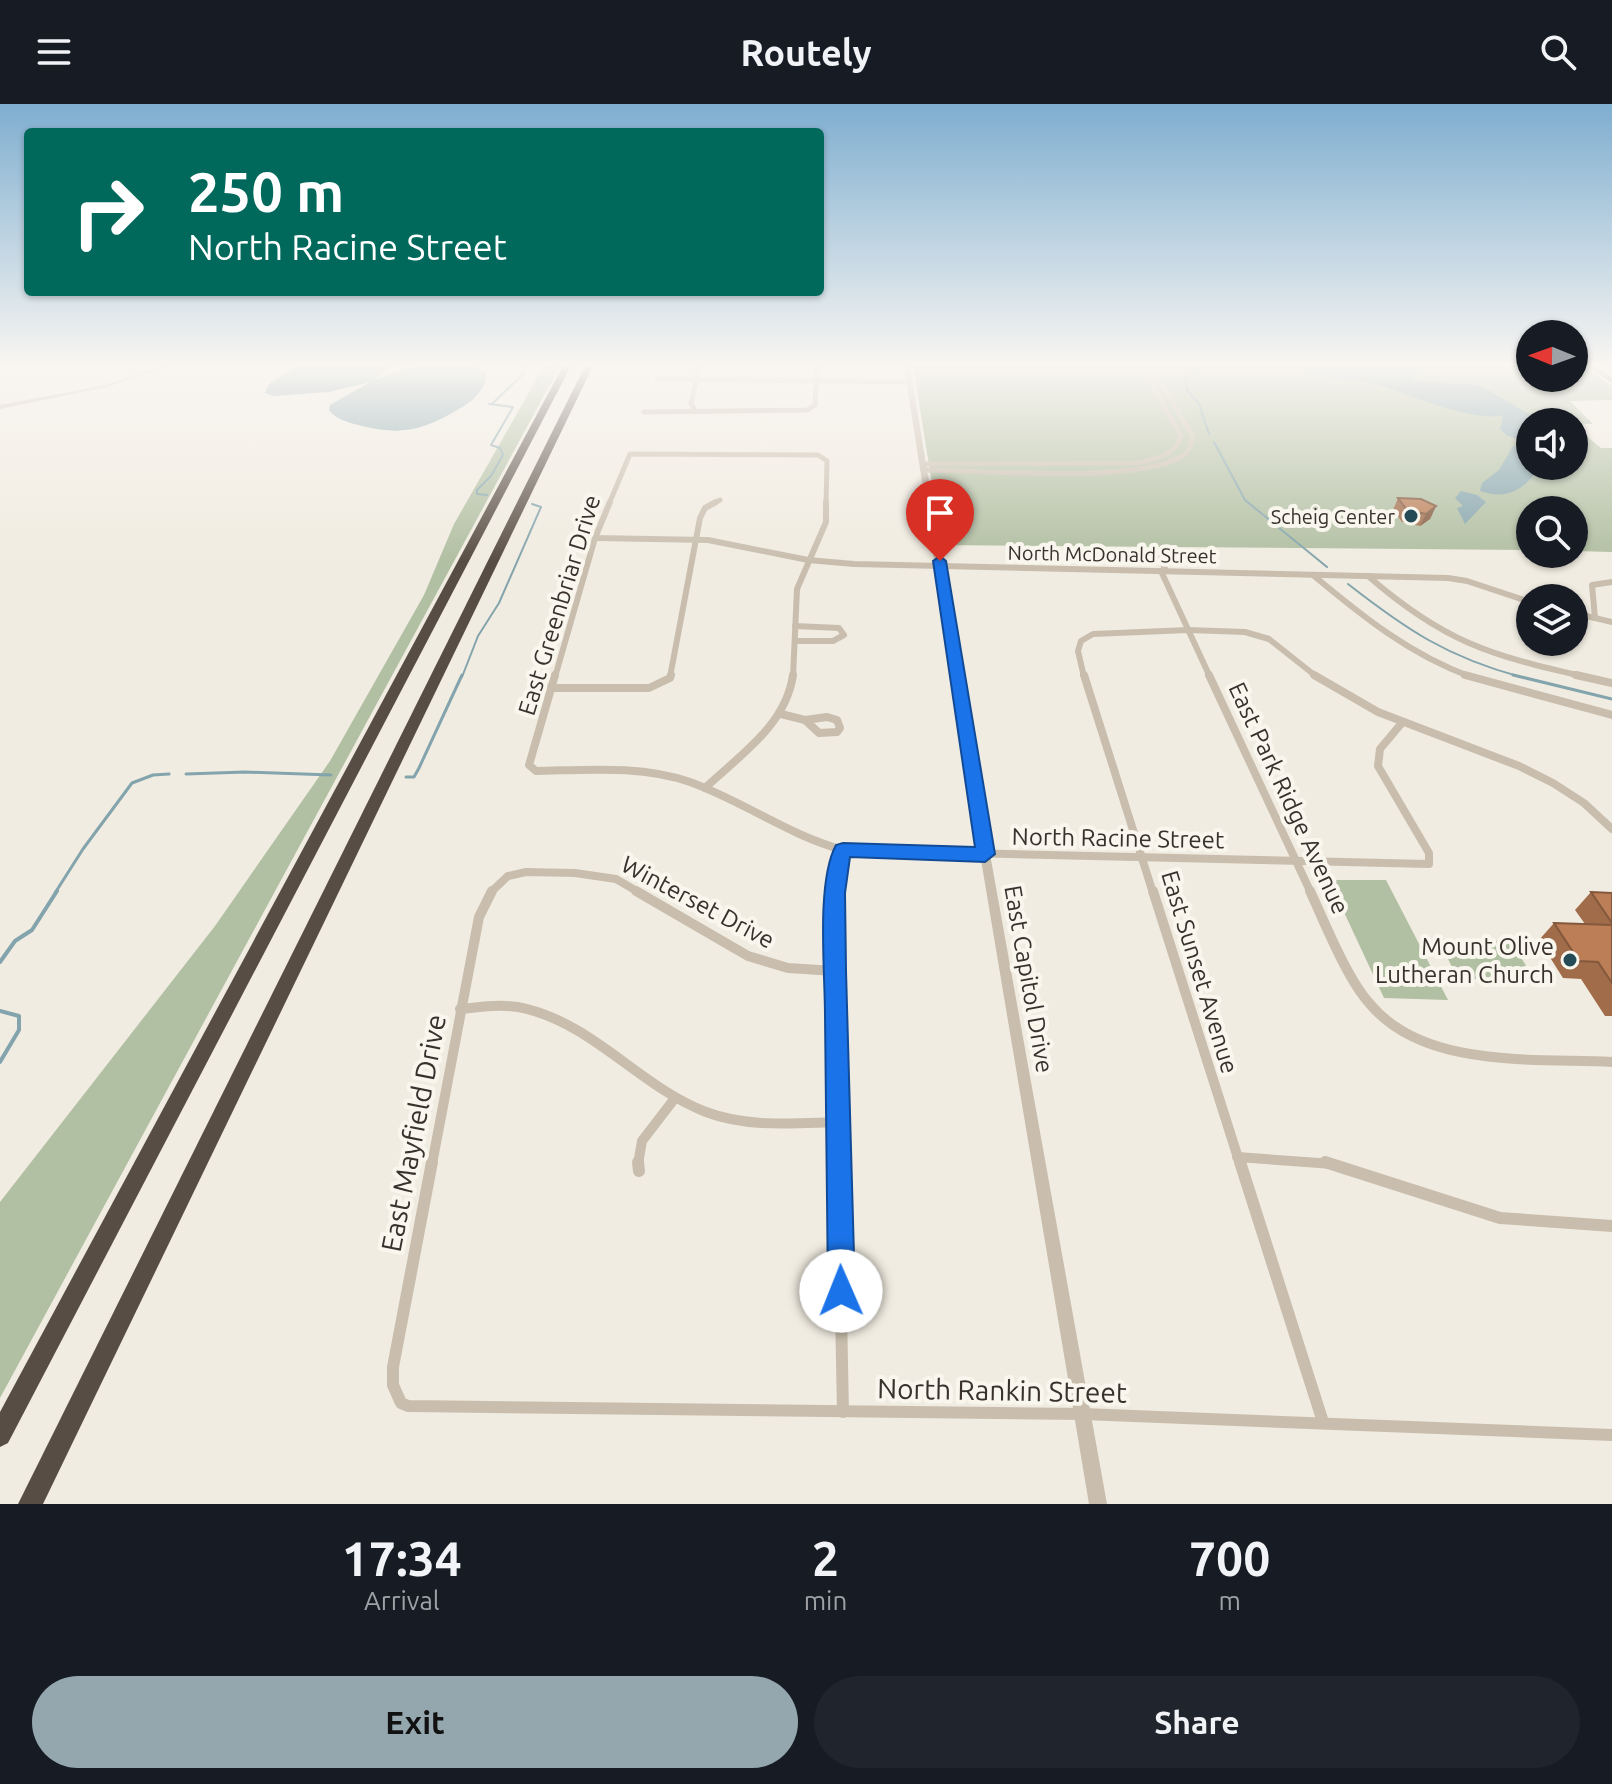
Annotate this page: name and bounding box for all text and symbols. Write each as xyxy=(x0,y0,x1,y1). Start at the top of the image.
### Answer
icon: menu xyxy=(32,30,76,74)
icon: search xyxy=(1536,30,1580,74)
text: Routely xyxy=(740,32,872,73)
icon: right xyxy=(56,160,160,264)
text: 250 m xyxy=(188,160,344,223)
text: North Racine Street xyxy=(188,226,507,267)
north arrow xyxy=(1516,320,1588,392)
map controls xyxy=(1516,320,1588,656)
button: sound xyxy=(1516,408,1588,480)
pin xyxy=(906,479,974,561)
icon: arrive xyxy=(918,491,962,535)
street label: East Greenbriar Drive xyxy=(513,492,605,718)
button: search xyxy=(1516,496,1588,568)
place label: Scheig Center xyxy=(1271,505,1395,528)
marker: Scheig Center xyxy=(1402,507,1420,525)
street label: North McDonald Street xyxy=(1007,541,1217,567)
button: layers xyxy=(1516,584,1588,656)
street label: East Park Ridge Avenue xyxy=(1223,678,1355,918)
street label: North Racine Street xyxy=(1011,823,1225,853)
street label: Winterset Drive xyxy=(617,850,779,954)
street label: East Sunset Avenue xyxy=(1156,867,1244,1077)
street label: East Capitol Drive xyxy=(999,883,1059,1075)
place label: Mount Olive Lutheran Church xyxy=(1375,933,1554,988)
marker: Mount Olive Lutheran Church xyxy=(1561,951,1579,969)
street label: East Mayfield Drive xyxy=(375,1012,451,1254)
position arrow xyxy=(799,1249,883,1333)
street label: North Rankin Street xyxy=(877,1372,1127,1408)
text: 17:34 xyxy=(342,1531,462,1585)
text: 2 xyxy=(812,1531,839,1585)
text: 700 xyxy=(1189,1531,1270,1585)
text: Arrival xyxy=(364,1586,440,1615)
text: min xyxy=(804,1586,847,1615)
text: m xyxy=(1218,1586,1241,1615)
button: Exit xyxy=(32,1676,798,1768)
button: Share xyxy=(814,1676,1580,1768)

